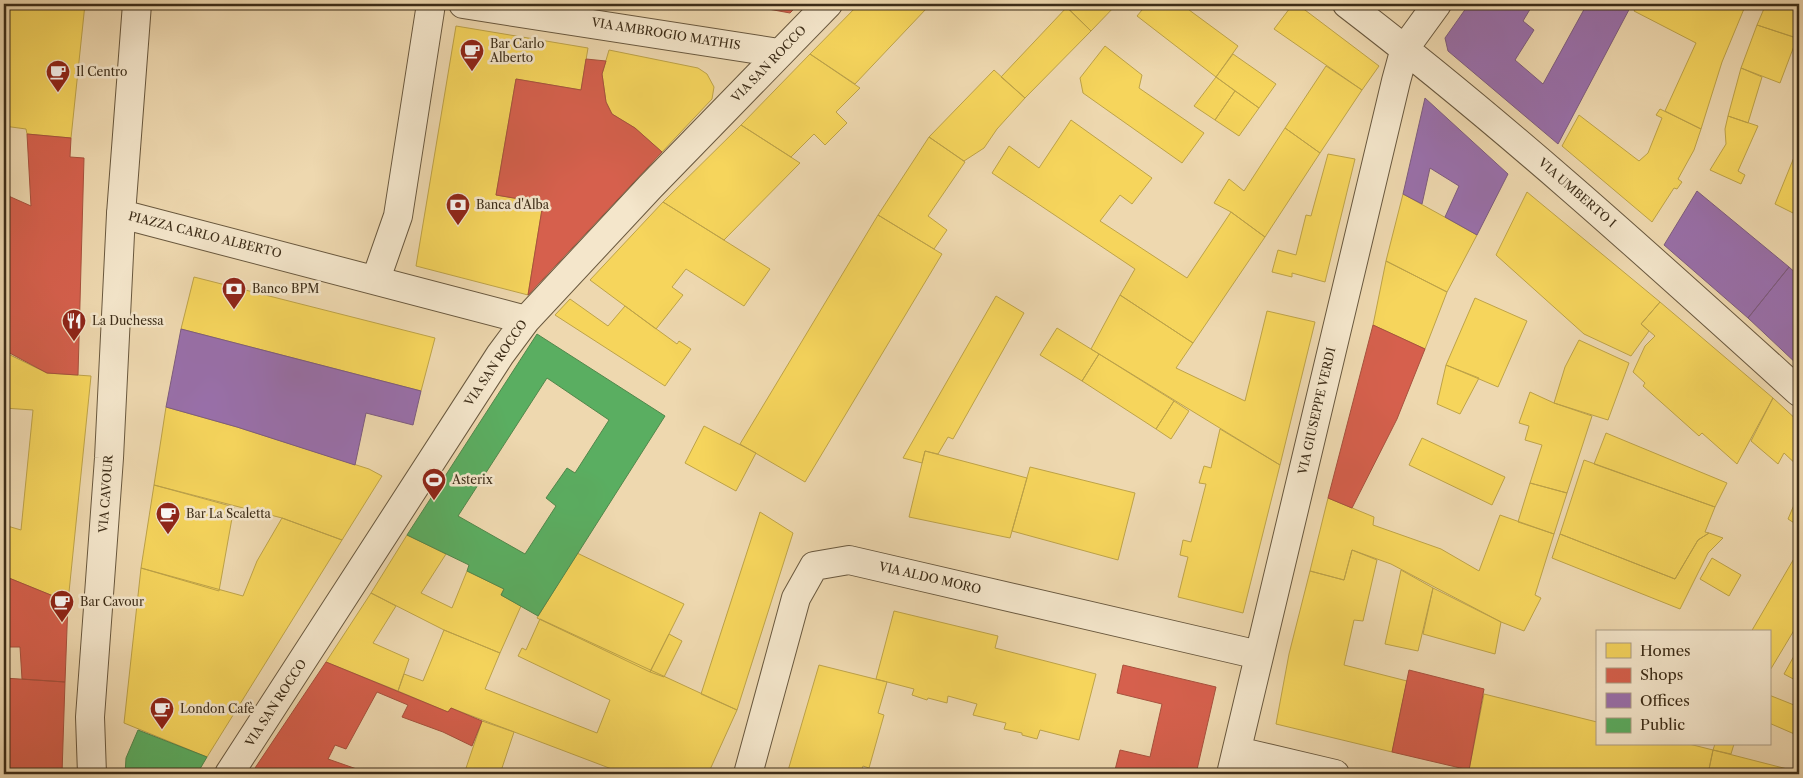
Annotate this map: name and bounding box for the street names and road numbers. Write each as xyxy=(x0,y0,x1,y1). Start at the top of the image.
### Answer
street label: VIA AMBROGIO MATHIS xyxy=(590,14,742,53)
street label: VIA SAN ROCCO xyxy=(728,22,809,106)
street label: VIA UMBERTO I xyxy=(1535,154,1619,230)
street label: PIAZZA CARLO ALBERTO xyxy=(127,208,283,261)
street label: VIA SAN ROCCO xyxy=(461,317,530,410)
street label: VIA GIUSEPPE VERDI xyxy=(1294,346,1338,477)
street label: VIA CAVOUR xyxy=(95,453,116,534)
street label: VIA ALDO MORO xyxy=(877,558,983,597)
street label: VIA SAN ROCCO xyxy=(241,656,309,750)

